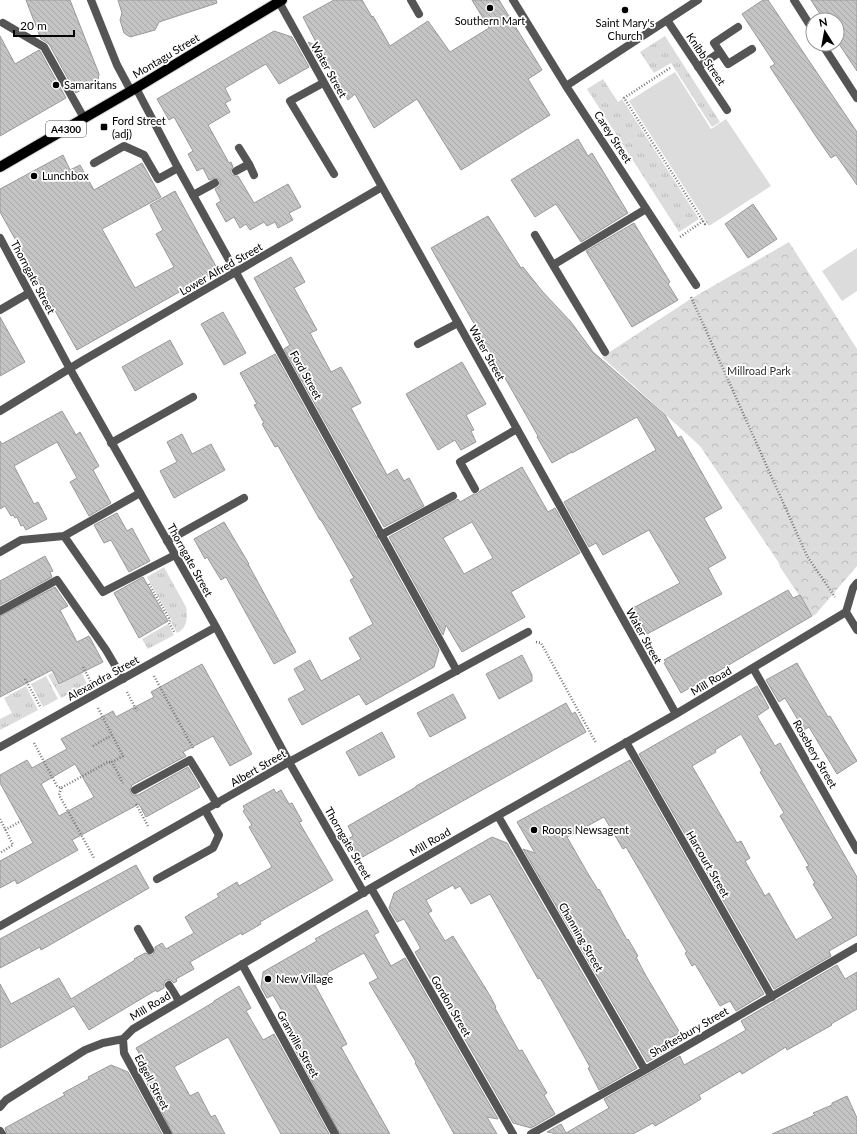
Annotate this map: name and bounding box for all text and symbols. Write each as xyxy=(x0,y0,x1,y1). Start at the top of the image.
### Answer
marker: Southern Mart xyxy=(485,3,495,13)
marker: Saint Mary's Church xyxy=(620,5,630,15)
scale bar xyxy=(14,12,74,38)
north arrow xyxy=(805,12,845,52)
place label: Southern Mart xyxy=(455,14,525,27)
text: N xyxy=(818,15,828,29)
place label: Saint Mary's Church xyxy=(596,16,655,42)
text: 20 m xyxy=(20,18,47,33)
street label: Knibb Street xyxy=(684,30,729,87)
street label: Montagu Street xyxy=(130,31,201,81)
street label: Water Street xyxy=(309,40,350,100)
place label: Samaritans xyxy=(64,78,117,91)
marker: Samaritans xyxy=(51,80,61,90)
street label: Carey Street xyxy=(592,108,635,165)
place label: Ford Street (adj) xyxy=(112,114,166,140)
road number: A4300 xyxy=(46,121,86,137)
marker: Ford Street (adj) xyxy=(99,122,109,132)
place label: Lunchbox xyxy=(42,169,89,182)
marker: Lunchbox xyxy=(29,171,39,181)
street label: Thorngate Street xyxy=(9,238,58,316)
street label: Lower Alfred Street xyxy=(177,240,264,298)
street label: Water Street xyxy=(467,323,508,383)
street label: Ford Street xyxy=(288,348,325,401)
park label: Millroad Park xyxy=(727,364,791,377)
street label: Thorngate Street xyxy=(165,521,216,599)
street label: Water Street xyxy=(624,606,665,666)
street label: Alexandra Street xyxy=(65,652,141,703)
street label: Mill Road xyxy=(688,663,733,698)
street label: Rosebery Street xyxy=(791,717,840,790)
street label: Albert Street xyxy=(228,746,288,789)
street label: Thorngate Street xyxy=(322,804,374,881)
place label: Roops Newsagent xyxy=(542,823,629,836)
street label: Mill Road xyxy=(407,825,453,858)
marker: Roops Newsagent xyxy=(529,825,539,835)
street label: Harcourt Street xyxy=(684,828,733,899)
street label: Channing Street xyxy=(556,900,606,974)
place label: New Village xyxy=(276,972,333,985)
street label: Gordon Street xyxy=(429,973,474,1039)
marker: New Village xyxy=(263,974,273,984)
street label: Mill Road xyxy=(127,988,172,1023)
street label: Shaftesbury Street xyxy=(647,1004,731,1059)
street label: Granville Street xyxy=(275,1008,322,1080)
street label: Edgell Street xyxy=(132,1052,172,1112)

